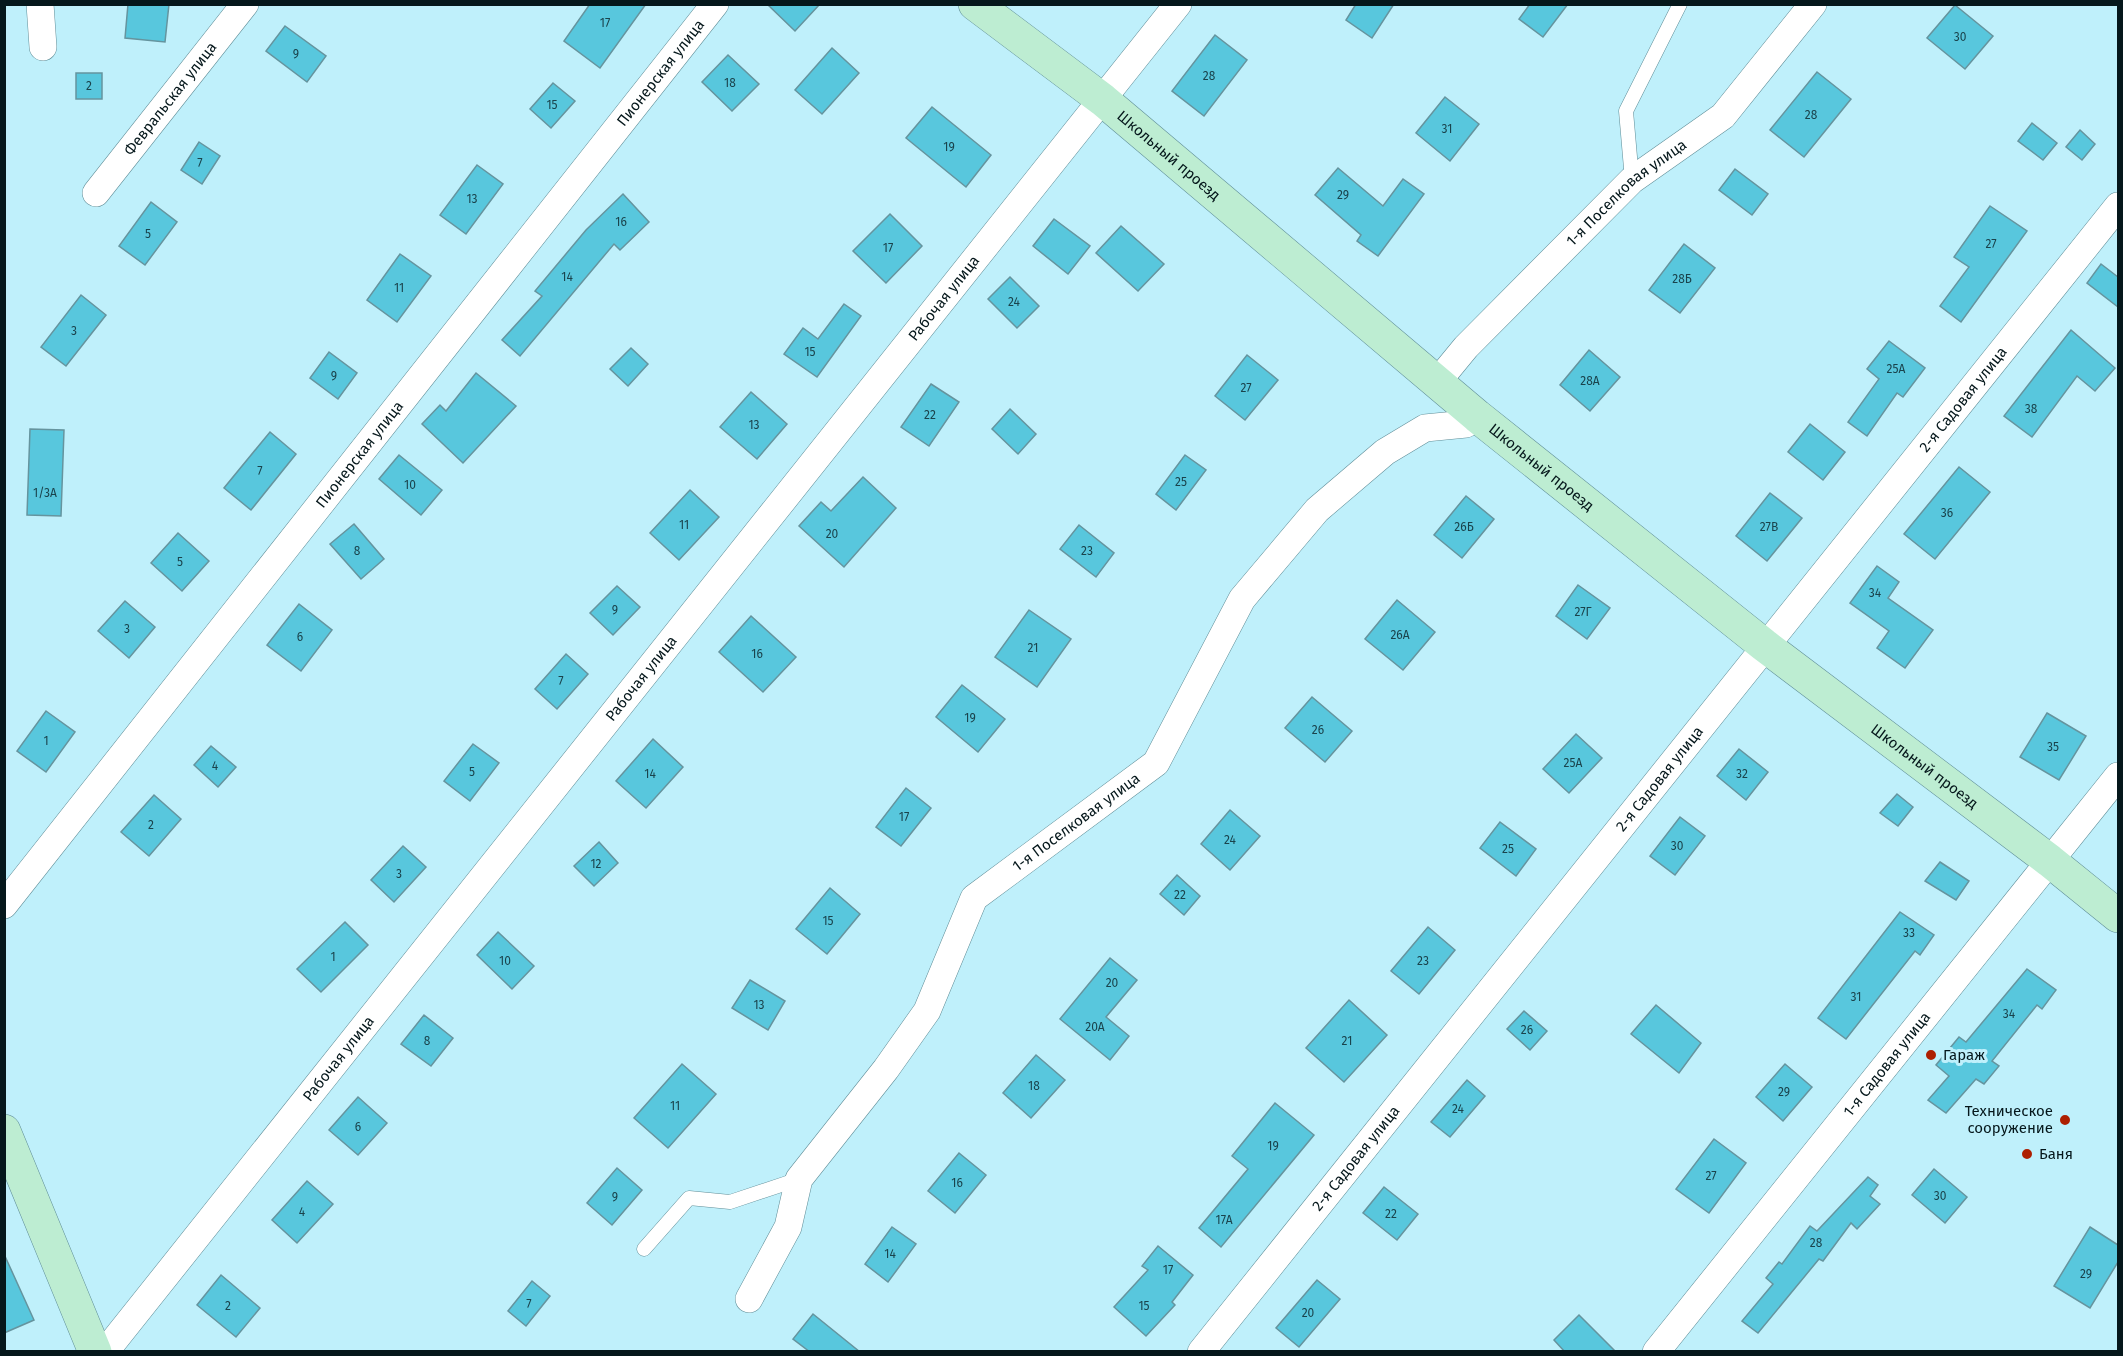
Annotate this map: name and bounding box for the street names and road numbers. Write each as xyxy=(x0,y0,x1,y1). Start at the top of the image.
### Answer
street label: Пионерская улица xyxy=(613,16,708,130)
street label: Февральская улица xyxy=(120,39,220,159)
street label: Школьный проезд xyxy=(1113,107,1224,204)
street label: 1-я Поселковая улица xyxy=(1563,136,1690,250)
street label: Рабочая улица xyxy=(904,252,983,344)
street label: 2-я Садовая улица xyxy=(1916,343,2011,456)
street label: Пионерская улица xyxy=(312,397,407,511)
street label: Школьный проезд xyxy=(1485,420,1598,515)
street label: Рабочая улица xyxy=(602,632,681,725)
street label: Школьный проезд xyxy=(1867,720,1982,812)
street label: 2-я Садовая улица xyxy=(1612,723,1707,835)
street label: 1-я Поселковая улица xyxy=(1009,769,1143,875)
street label: 1-я Садовая улица xyxy=(1840,1008,1934,1120)
street label: Рабочая улица xyxy=(299,1012,378,1105)
street label: 2-я Садовая улица xyxy=(1308,1102,1403,1215)

